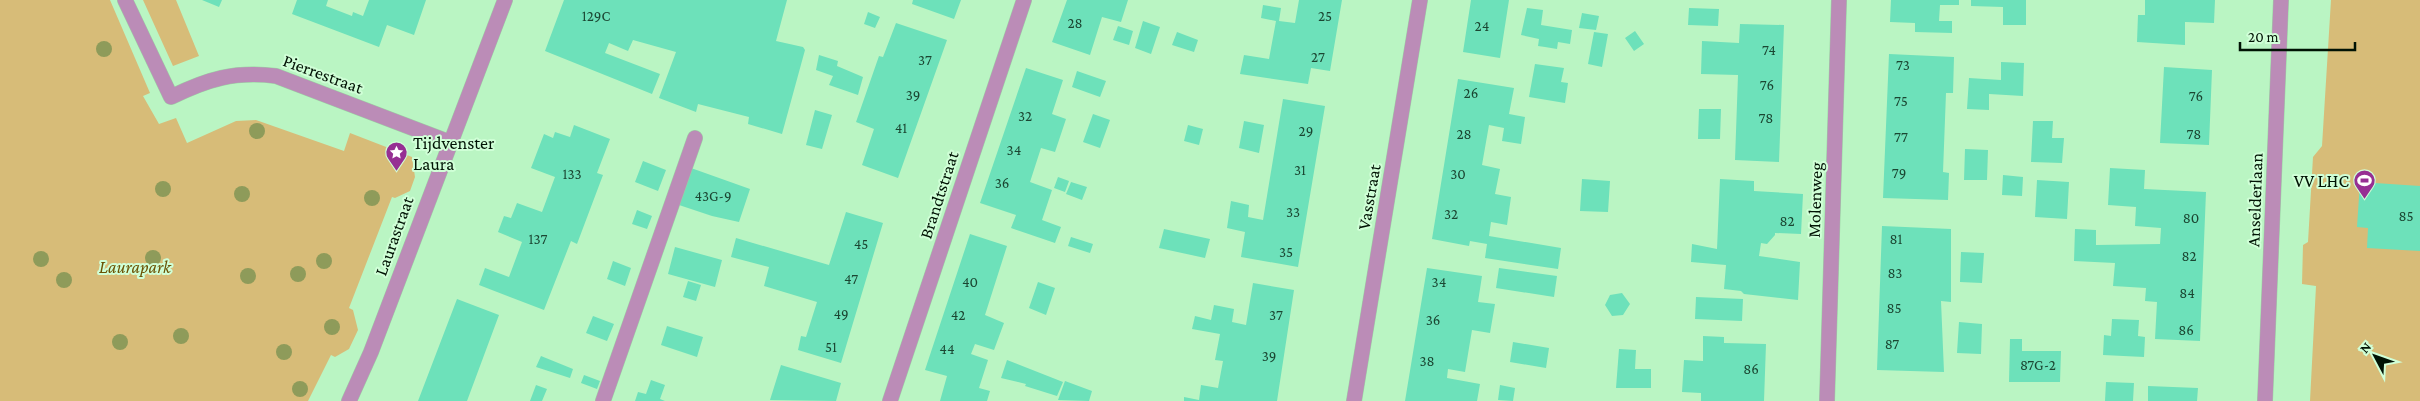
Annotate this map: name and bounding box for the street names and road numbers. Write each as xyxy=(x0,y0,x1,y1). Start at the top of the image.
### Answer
street label: Pierrestraat xyxy=(280,50,367,98)
street label: Brandtstraat xyxy=(915,148,963,241)
street label: Anselderlaan xyxy=(2243,152,2267,247)
street label: Vasstraat xyxy=(1353,161,1385,232)
street label: Molenweg xyxy=(1804,161,1826,238)
street label: Laurastraat xyxy=(370,193,418,278)

